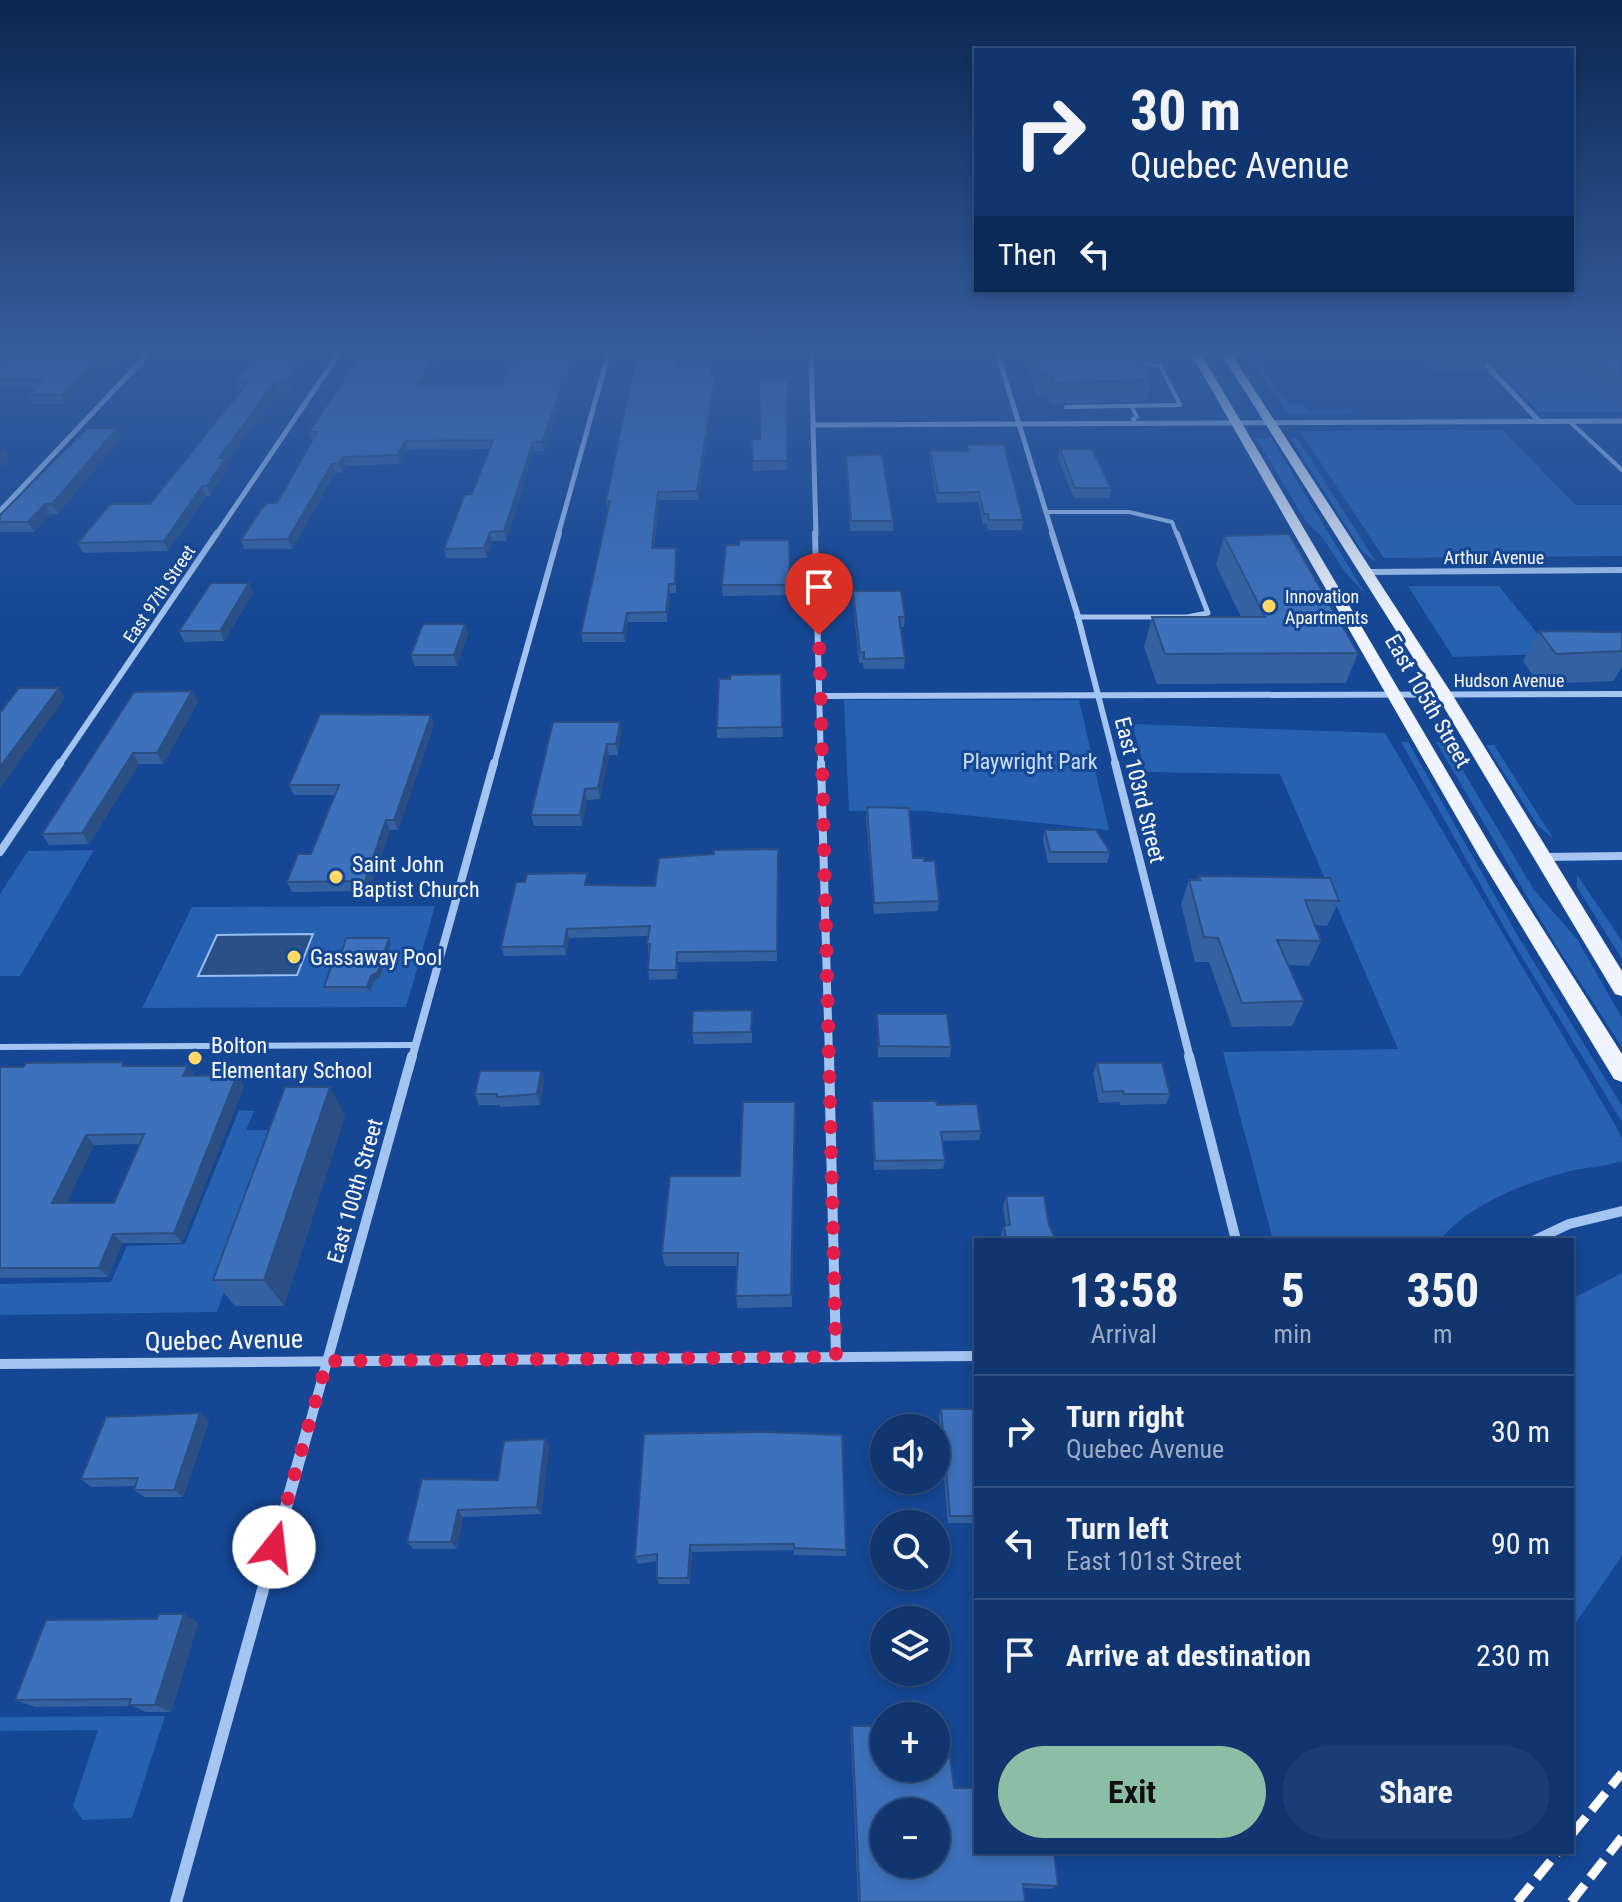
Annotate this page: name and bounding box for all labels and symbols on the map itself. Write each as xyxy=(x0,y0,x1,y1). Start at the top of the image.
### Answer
street label: East 97th Street xyxy=(119,541,199,647)
street label: Arthur Avenue xyxy=(1444,547,1544,568)
pin xyxy=(785,553,853,635)
place label: Innovation Apartments xyxy=(1285,586,1368,628)
marker: Innovation Apartments xyxy=(1260,597,1278,615)
street label: East 105th Street xyxy=(1380,630,1476,772)
street label: Hudson Avenue xyxy=(1454,670,1564,691)
street label: East 103rd Street xyxy=(1110,714,1170,866)
park label: Playwright Park xyxy=(962,749,1098,774)
place label: Saint John Baptist Church xyxy=(352,852,480,902)
marker: Saint John Baptist Church xyxy=(327,868,345,886)
place label: Gassaway Pool xyxy=(310,945,442,970)
marker: Gassaway Pool xyxy=(285,948,303,966)
place label: Bolton Elementary School xyxy=(211,1033,372,1083)
marker: Bolton Elementary School xyxy=(186,1049,204,1067)
street label: East 100th Street xyxy=(322,1116,388,1266)
street label: Quebec Avenue xyxy=(145,1324,303,1356)
position arrow xyxy=(232,1505,316,1589)

